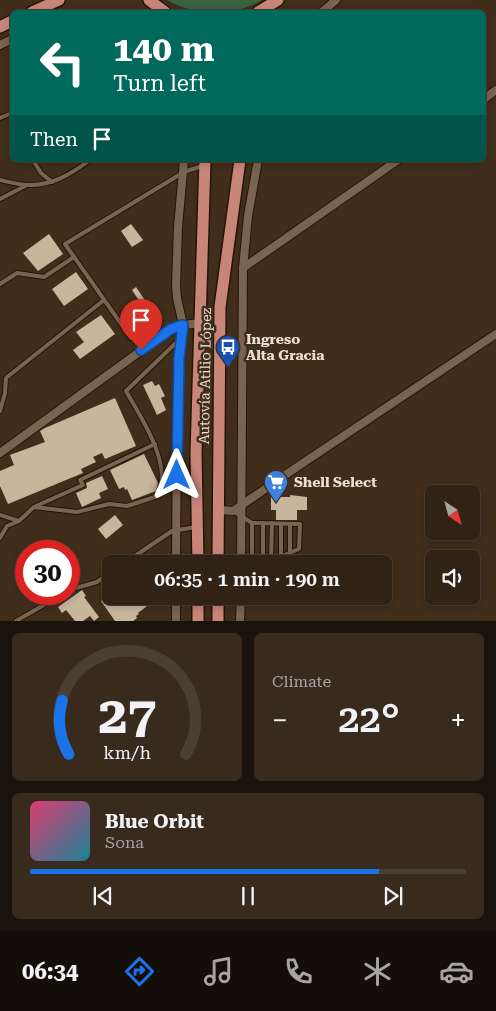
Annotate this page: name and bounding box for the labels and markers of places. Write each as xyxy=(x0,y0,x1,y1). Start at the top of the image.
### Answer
pin xyxy=(120,299,162,350)
place label: Ingreso Alta Gracia xyxy=(246,331,325,363)
bus stop icon: Ingreso Alta Gracia xyxy=(215,334,241,368)
supermarket icon: Shell Select xyxy=(263,469,289,503)
place label: Shell Select xyxy=(294,474,377,490)

